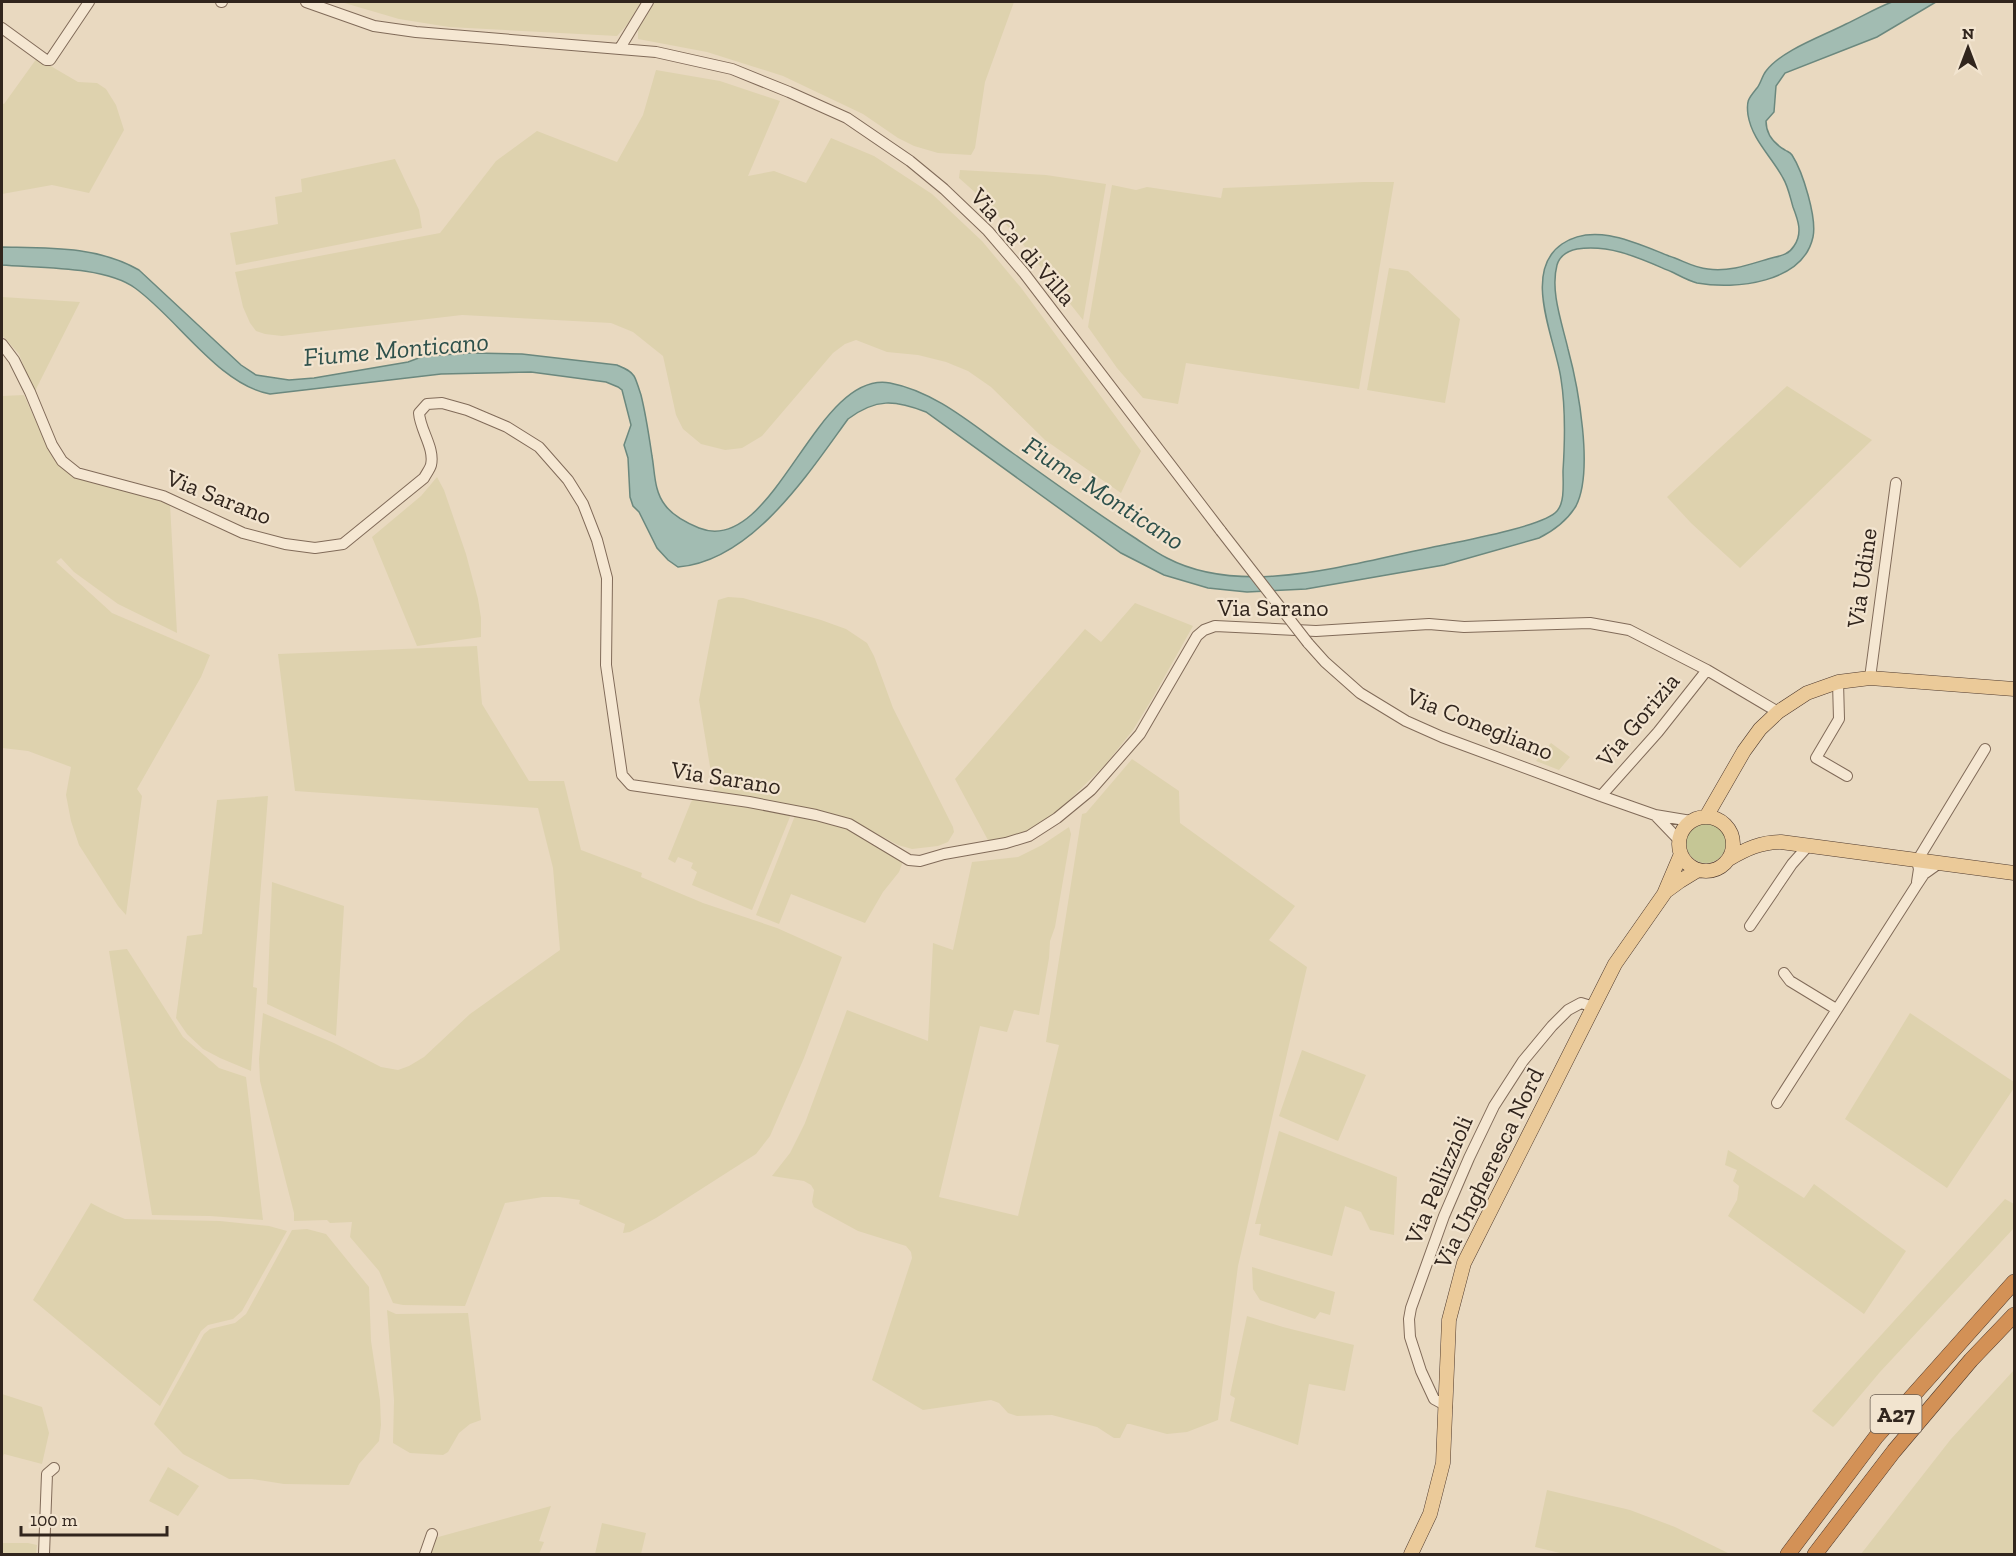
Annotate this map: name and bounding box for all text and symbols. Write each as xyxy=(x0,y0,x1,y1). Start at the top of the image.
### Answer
north arrow xyxy=(1938,18,1998,78)
text: N xyxy=(1962,24,1974,43)
street label: Via Ca' di Villa xyxy=(964,181,1083,312)
water label: Fiume Monticano xyxy=(302,325,490,373)
water label: Fiume Monticano xyxy=(1017,429,1191,557)
street label: Via Sarano xyxy=(161,462,276,531)
street label: Via Udine xyxy=(1840,526,1883,631)
street label: Via Sarano xyxy=(1217,593,1328,622)
street label: Via Gorizia xyxy=(1589,666,1686,773)
street label: Via Conegliano xyxy=(1402,681,1558,766)
street label: Via Sarano xyxy=(668,754,783,801)
street label: Via Ungheresca Nord xyxy=(1427,1063,1550,1274)
street label: Via Pellizzioli xyxy=(1398,1111,1479,1250)
road number: A27 xyxy=(1870,1395,1922,1433)
scale bar xyxy=(21,1499,166,1537)
text: 100 m xyxy=(30,1509,78,1531)

